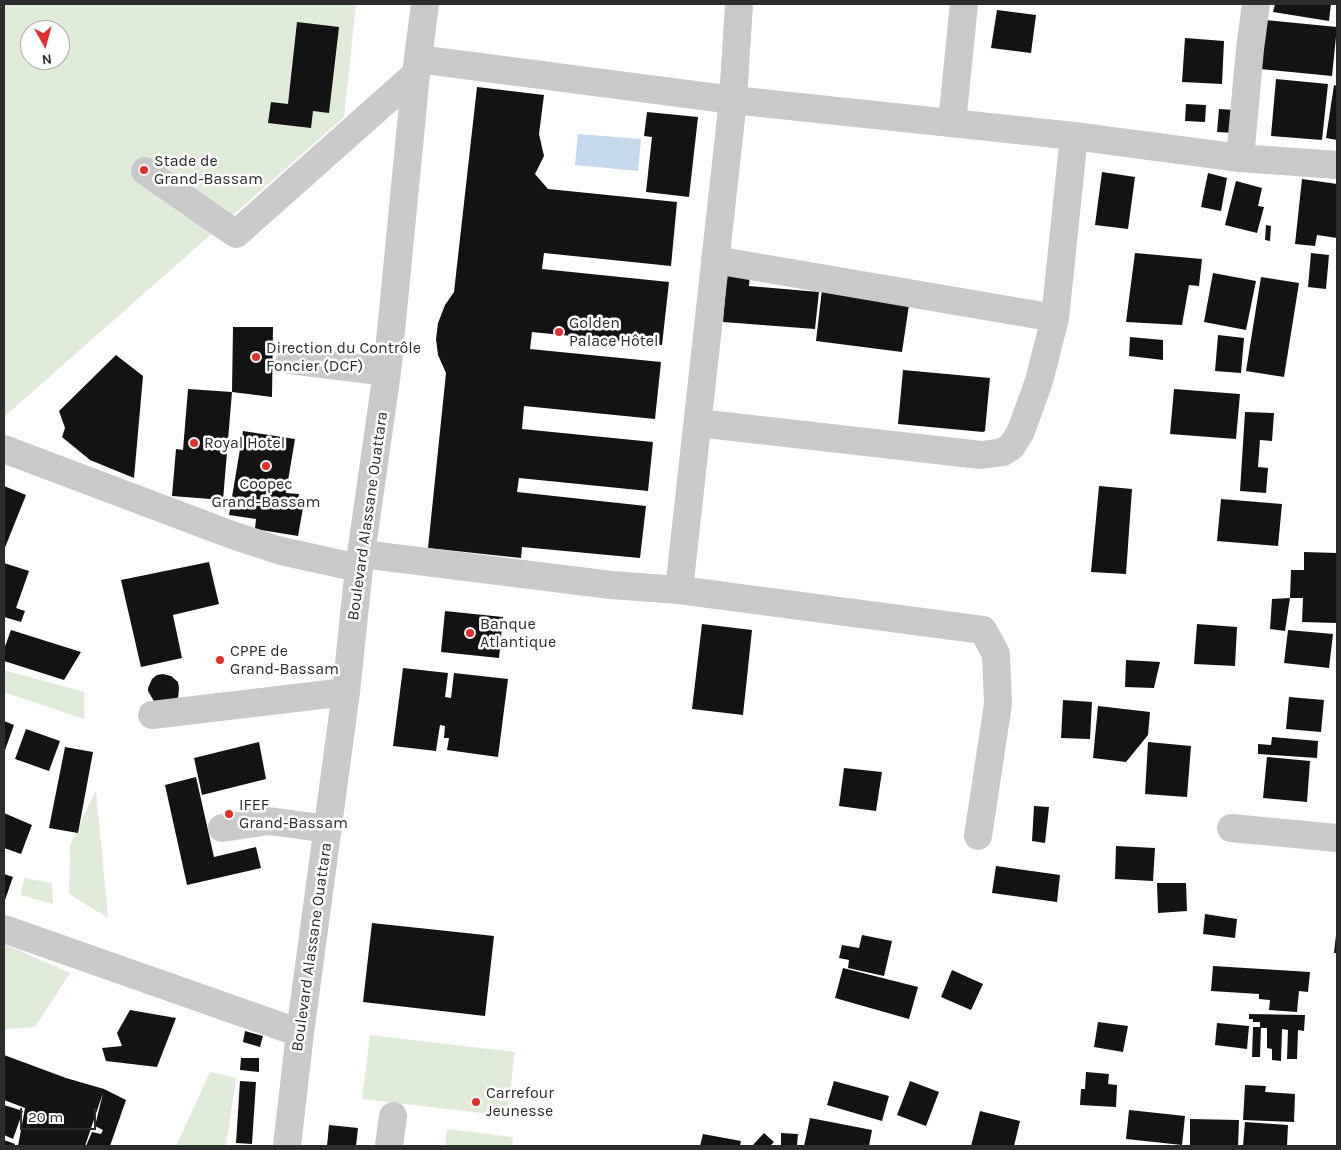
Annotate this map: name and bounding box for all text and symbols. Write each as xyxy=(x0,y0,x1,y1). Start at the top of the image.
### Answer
north arrow xyxy=(20,20,70,70)
text: N xyxy=(41,50,53,68)
place label: Stade de Grand-Bassam xyxy=(154,151,263,189)
marker: Stade de Grand-Bassam xyxy=(138,164,150,176)
place label: Golden Palace Hôtel xyxy=(569,313,658,351)
marker: Golden Palace Hôtel xyxy=(553,326,565,338)
place label: Direction du Contrôle Foncier (DCF) xyxy=(266,338,421,376)
marker: Direction du Contrôle Foncier (DCF) xyxy=(250,351,262,363)
street label: Boulevard Alassane Ouattara xyxy=(344,410,392,622)
place label: Royal Hotel xyxy=(204,433,285,453)
marker: Royal Hotel xyxy=(188,437,200,449)
marker: Coopec Grand-Bassam xyxy=(260,460,272,472)
place label: Coopec Grand-Bassam xyxy=(212,474,320,512)
place label: Banque Atlantique xyxy=(480,614,556,652)
marker: Banque Atlantique xyxy=(464,627,476,639)
place label: CPPE de Grand-Bassam xyxy=(230,641,339,679)
marker: CPPE de Grand-Bassam xyxy=(214,654,226,666)
place label: IFEF Grand-Bassam xyxy=(239,795,348,833)
marker: IFEF Grand-Bassam xyxy=(223,808,235,820)
street label: Boulevard Alassane Ouattara xyxy=(288,841,336,1053)
place label: Carrefour Jeunesse xyxy=(486,1083,554,1121)
marker: Carrefour Jeunesse xyxy=(470,1096,482,1108)
scale bar xyxy=(22,1098,99,1130)
text: 20 m xyxy=(28,1108,63,1126)

